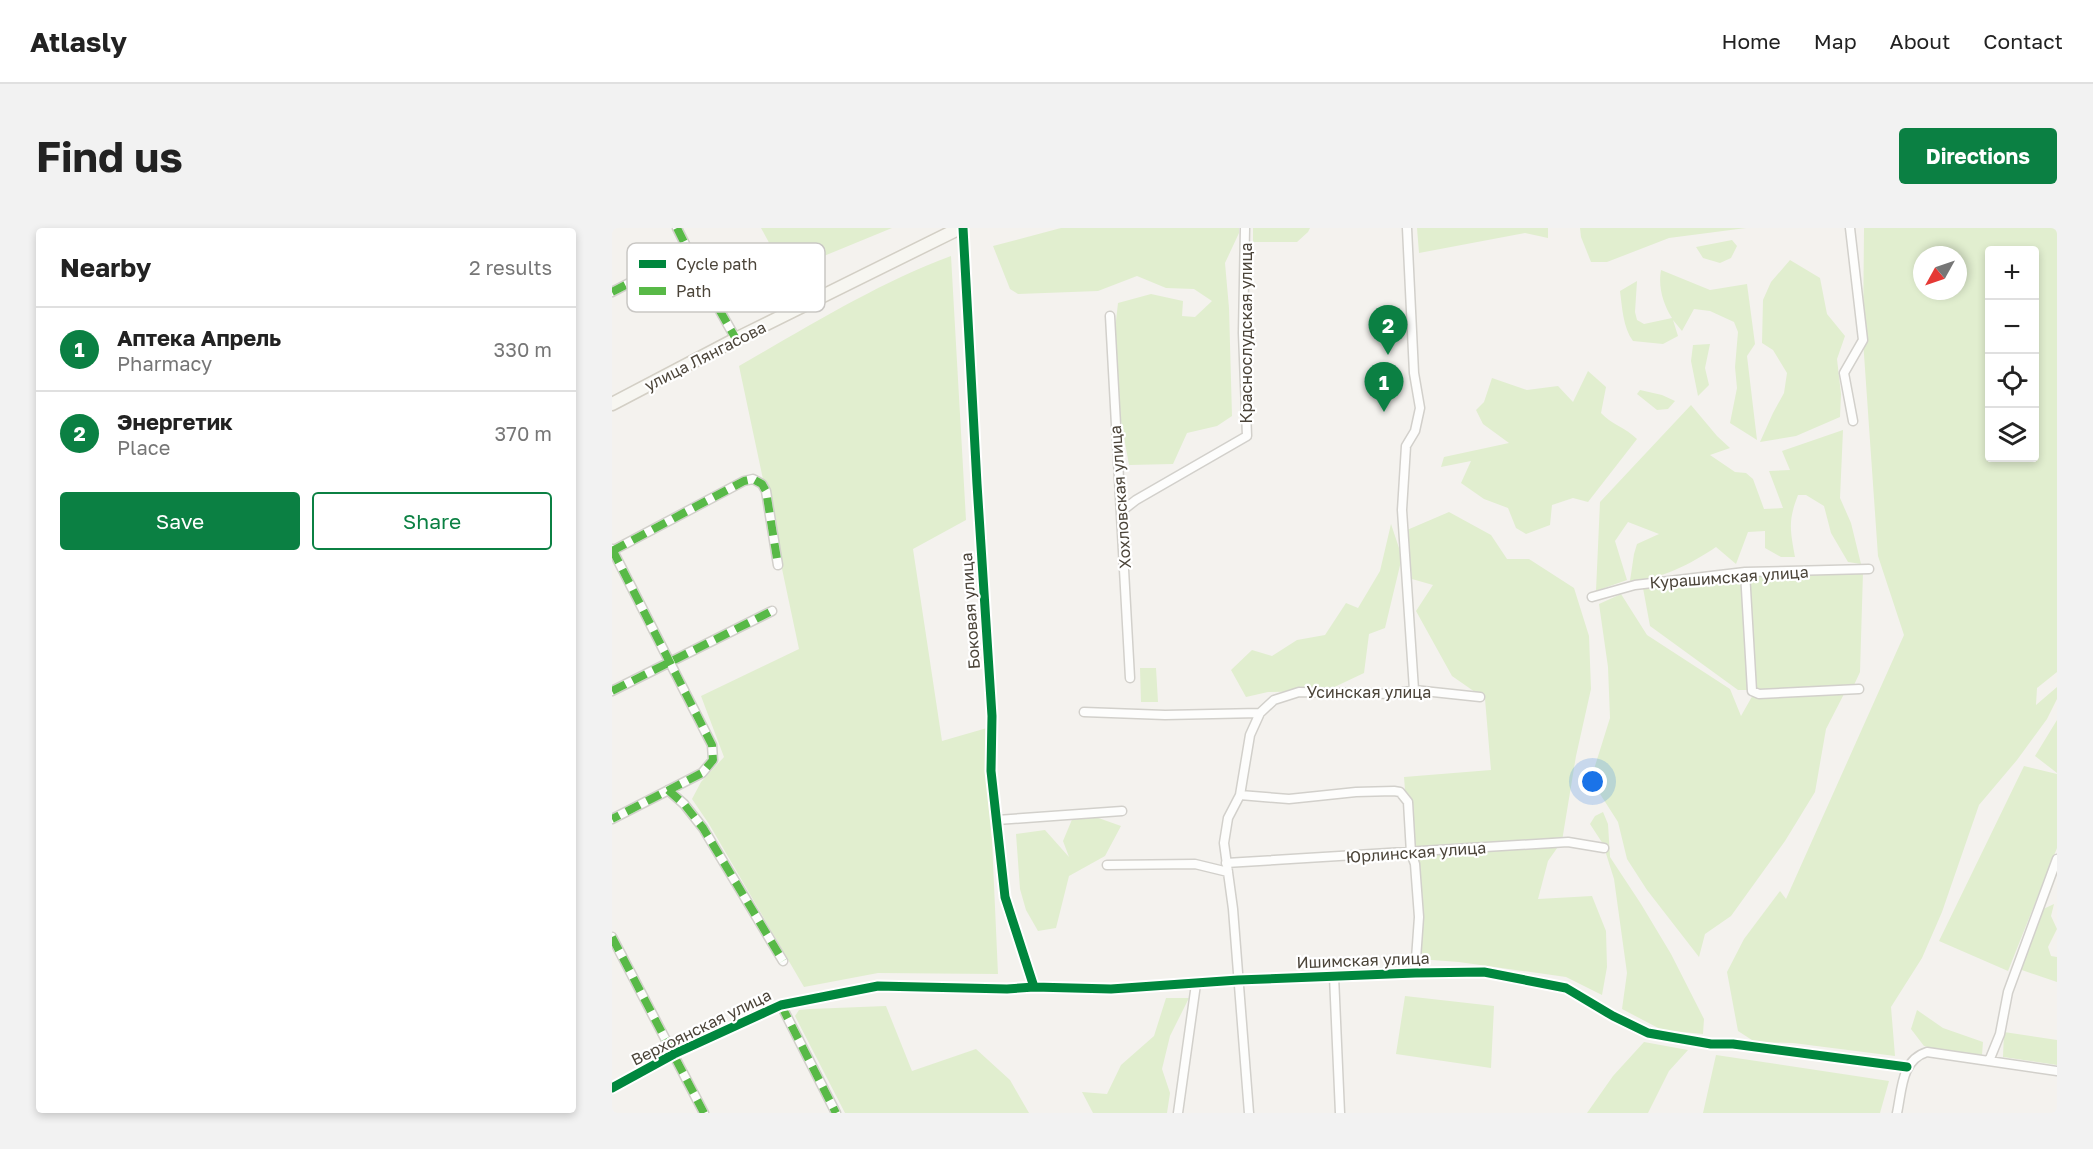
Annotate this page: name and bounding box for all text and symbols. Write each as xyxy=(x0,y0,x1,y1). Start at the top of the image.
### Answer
text: Atlasly xyxy=(30,25,127,58)
text: Home xyxy=(1721,28,1781,54)
text: Map xyxy=(1814,28,1857,54)
text: About xyxy=(1890,28,1950,54)
text: Contact xyxy=(1983,28,2063,54)
button: Directions xyxy=(1899,128,2057,184)
text: Find us xyxy=(36,131,183,181)
street label: Краснослудская улица xyxy=(1236,242,1256,424)
legend xyxy=(627,243,825,312)
north arrow xyxy=(1913,246,1967,300)
map controls xyxy=(1985,246,2039,462)
button: + xyxy=(1985,246,2039,300)
text: Nearby xyxy=(60,252,151,283)
text: Cycle path xyxy=(676,254,757,274)
text: 2 results xyxy=(469,255,552,279)
text: Path xyxy=(676,281,711,301)
button: − xyxy=(1985,300,2039,354)
pin: 2 xyxy=(1368,306,1408,355)
street label: улица Лянгасова xyxy=(641,317,769,395)
text: Аптека Апрель xyxy=(117,324,281,351)
text: 1 xyxy=(74,337,85,361)
text: 330 m xyxy=(494,337,552,361)
text: Pharmacy xyxy=(117,351,212,375)
button: locate xyxy=(1985,354,2039,408)
pin: 1 xyxy=(1364,362,1404,412)
text: Энергетик xyxy=(117,408,233,435)
button: layers xyxy=(1985,408,2039,462)
text: 2 xyxy=(73,421,86,445)
text: 370 m xyxy=(495,421,552,445)
street label: Хохловская улица xyxy=(1105,425,1135,569)
text: Place xyxy=(117,435,170,459)
button: Save xyxy=(60,492,300,550)
button: Share xyxy=(312,492,552,550)
street label: Боковая улица xyxy=(956,552,984,670)
street label: Курашимская улица xyxy=(1649,561,1809,593)
street label: Усинская улица xyxy=(1307,682,1431,702)
your location xyxy=(1578,767,1607,796)
street label: Юрлинская улица xyxy=(1345,837,1487,867)
street label: Ишимская улица xyxy=(1296,948,1430,972)
street label: Верхоянская улица xyxy=(628,984,774,1070)

